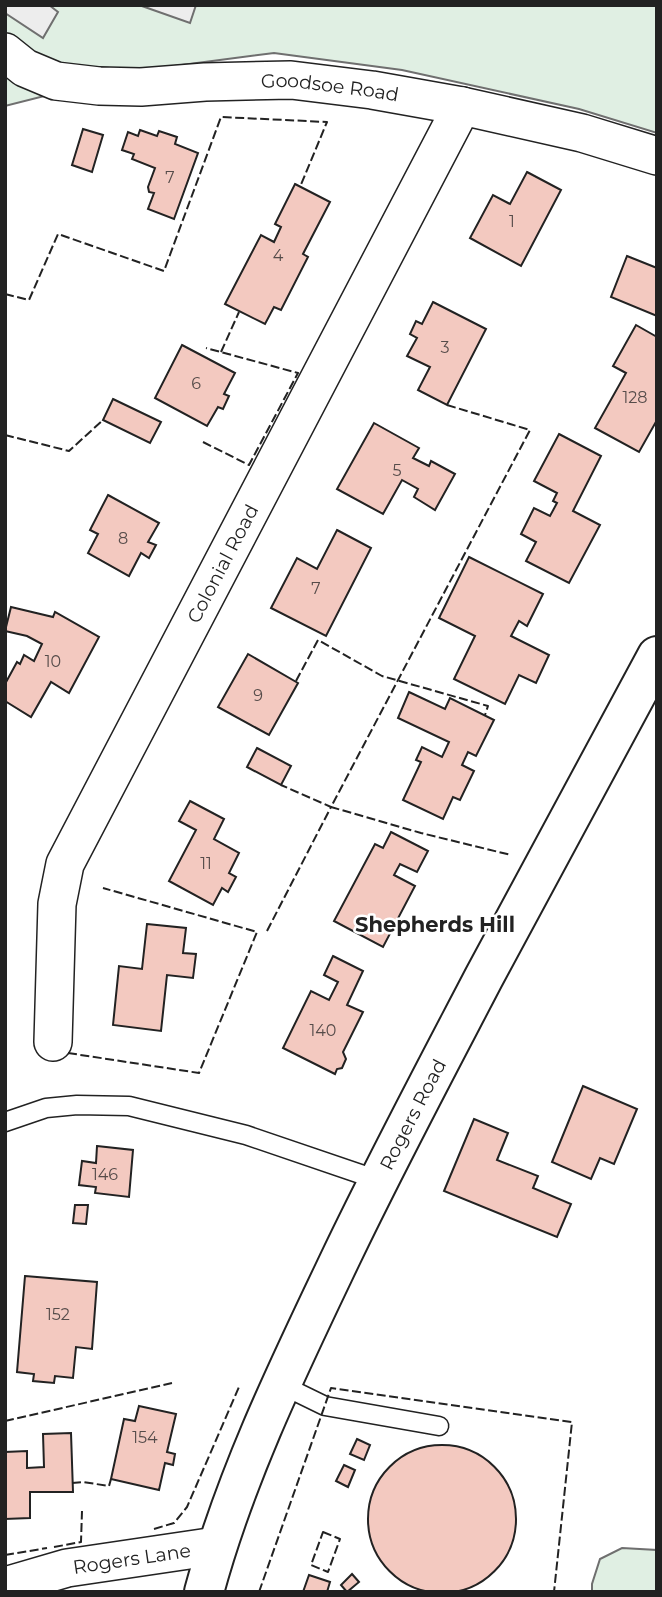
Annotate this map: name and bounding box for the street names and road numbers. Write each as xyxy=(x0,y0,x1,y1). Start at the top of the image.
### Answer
street label: Goodsoe Road xyxy=(261,69,401,107)
street label: Colonial Road xyxy=(182,500,263,627)
street label: Rogers Road xyxy=(375,1055,451,1174)
street label: Rogers Lane xyxy=(71,1539,192,1579)

